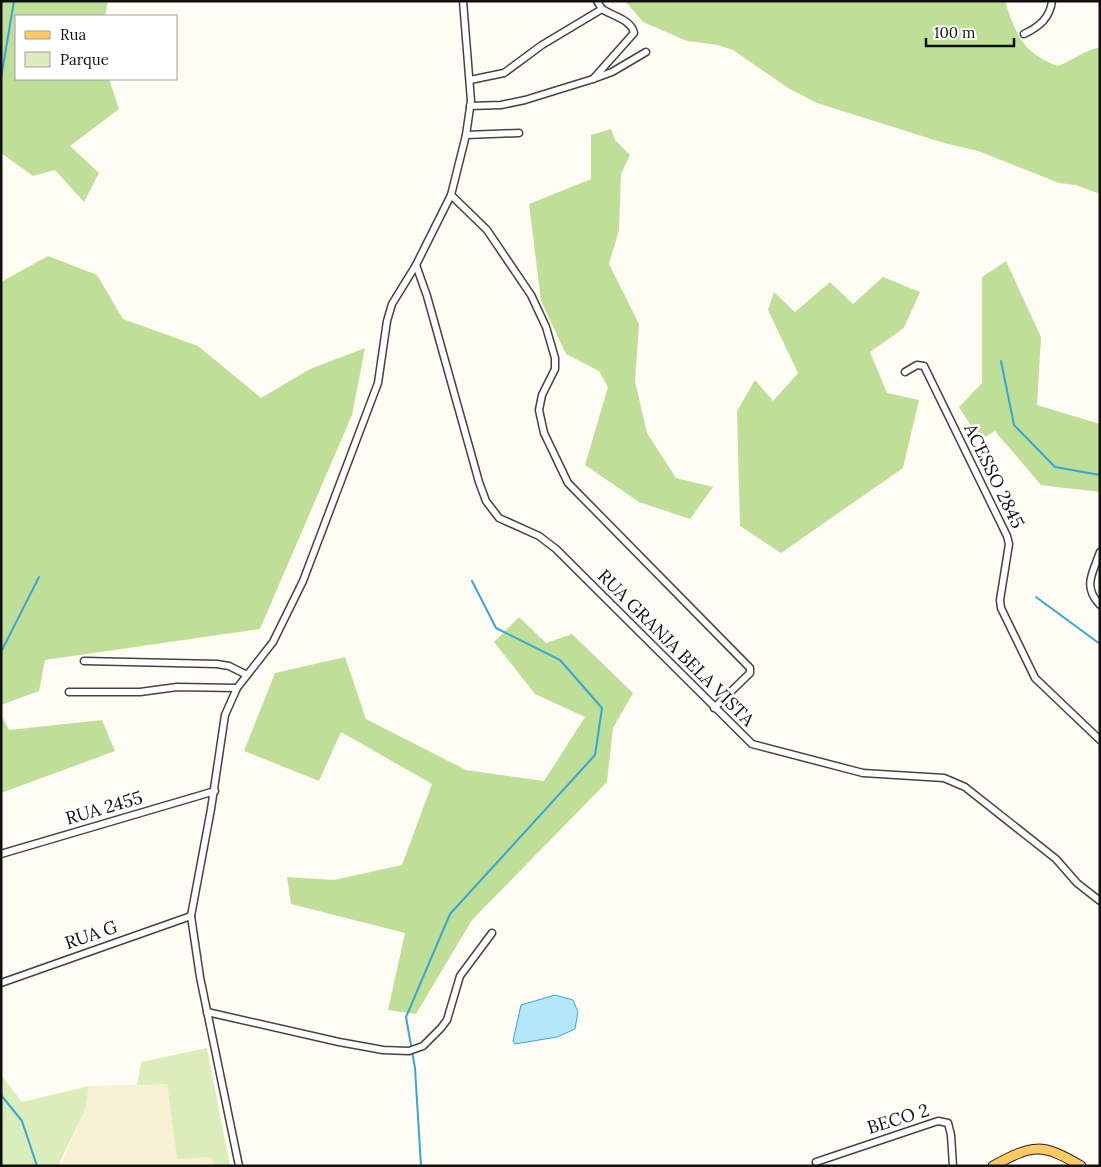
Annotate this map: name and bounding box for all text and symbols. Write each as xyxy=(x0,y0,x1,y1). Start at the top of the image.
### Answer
legend xyxy=(15,15,178,80)
scale bar xyxy=(926,15,1014,47)
text: 100 m xyxy=(934,23,975,42)
text: Rua xyxy=(60,25,86,44)
text: Parque xyxy=(60,50,109,69)
street label: ACESSO 2845 xyxy=(959,419,1030,532)
street label: RUA GRANJA BELA VISTA xyxy=(593,564,760,731)
street label: RUA 2455 xyxy=(63,786,145,829)
street label: RUA G xyxy=(62,915,120,954)
street label: BECO 2 xyxy=(864,1098,932,1139)

